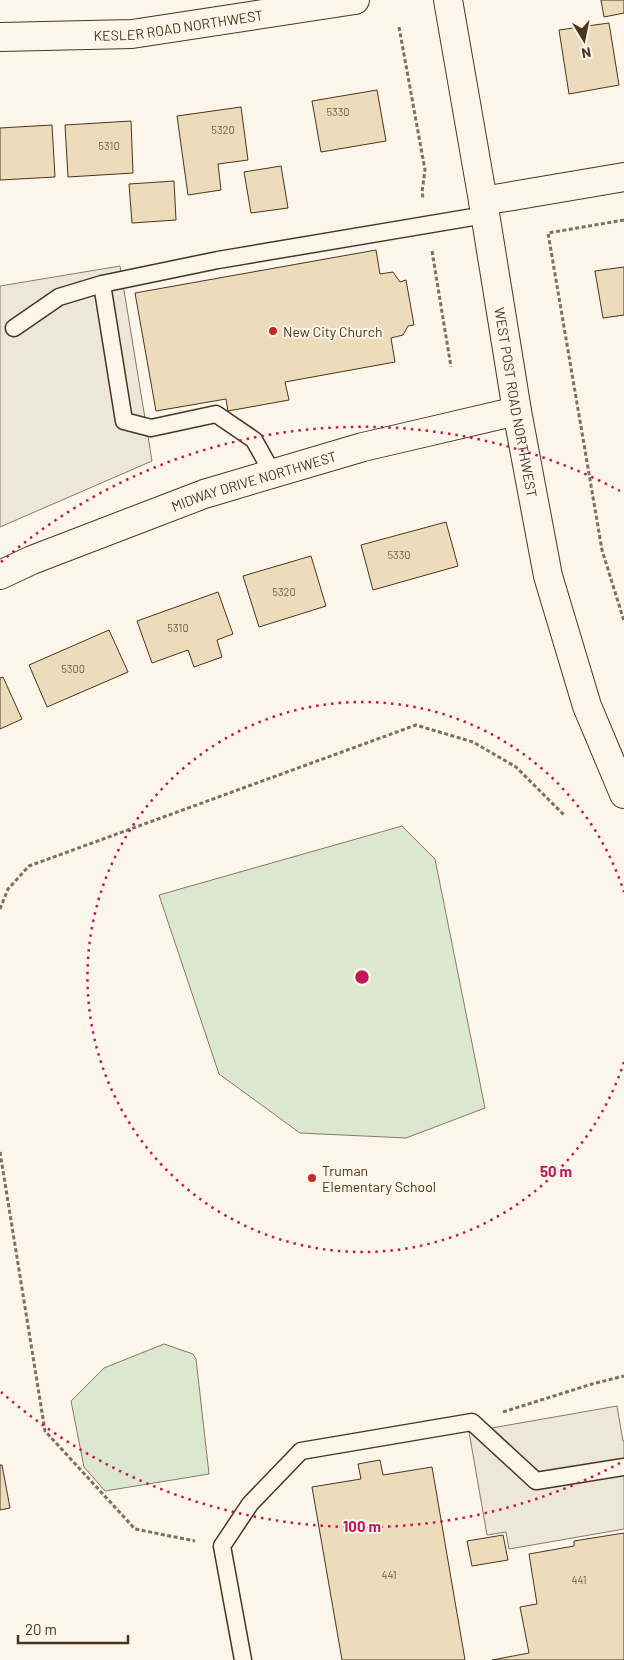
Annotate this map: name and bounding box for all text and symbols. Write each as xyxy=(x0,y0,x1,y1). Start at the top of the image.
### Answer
street label: KESLER ROAD NORTHWEST xyxy=(93,6,264,43)
north arrow xyxy=(559,15,609,65)
text: N xyxy=(580,44,592,62)
house number: 5330 xyxy=(326,105,350,118)
house number: 5320 xyxy=(211,123,235,136)
house number: 5310 xyxy=(98,139,120,152)
street label: WEST POST ROAD NORTHWEST xyxy=(492,306,542,499)
place label: New City Church xyxy=(283,323,382,340)
marker: New City Church xyxy=(267,325,279,337)
street label: MIDWAY DRIVE NORTHWEST xyxy=(169,447,338,514)
house number: 5330 xyxy=(387,548,411,561)
house number: 5320 xyxy=(272,585,296,598)
house number: 5310 xyxy=(167,621,189,634)
house number: 5300 xyxy=(61,662,85,675)
centre of rings xyxy=(353,968,371,986)
place label: Truman Elementary School xyxy=(322,1162,436,1195)
text: 50 m xyxy=(540,1162,572,1180)
marker: Truman Elementary School xyxy=(306,1172,318,1184)
text: 100 m xyxy=(343,1517,381,1535)
house number: 441 xyxy=(382,1568,396,1581)
house number: 441 xyxy=(572,1573,586,1586)
scale bar xyxy=(18,1612,128,1644)
text: 20 m xyxy=(25,1620,57,1638)

